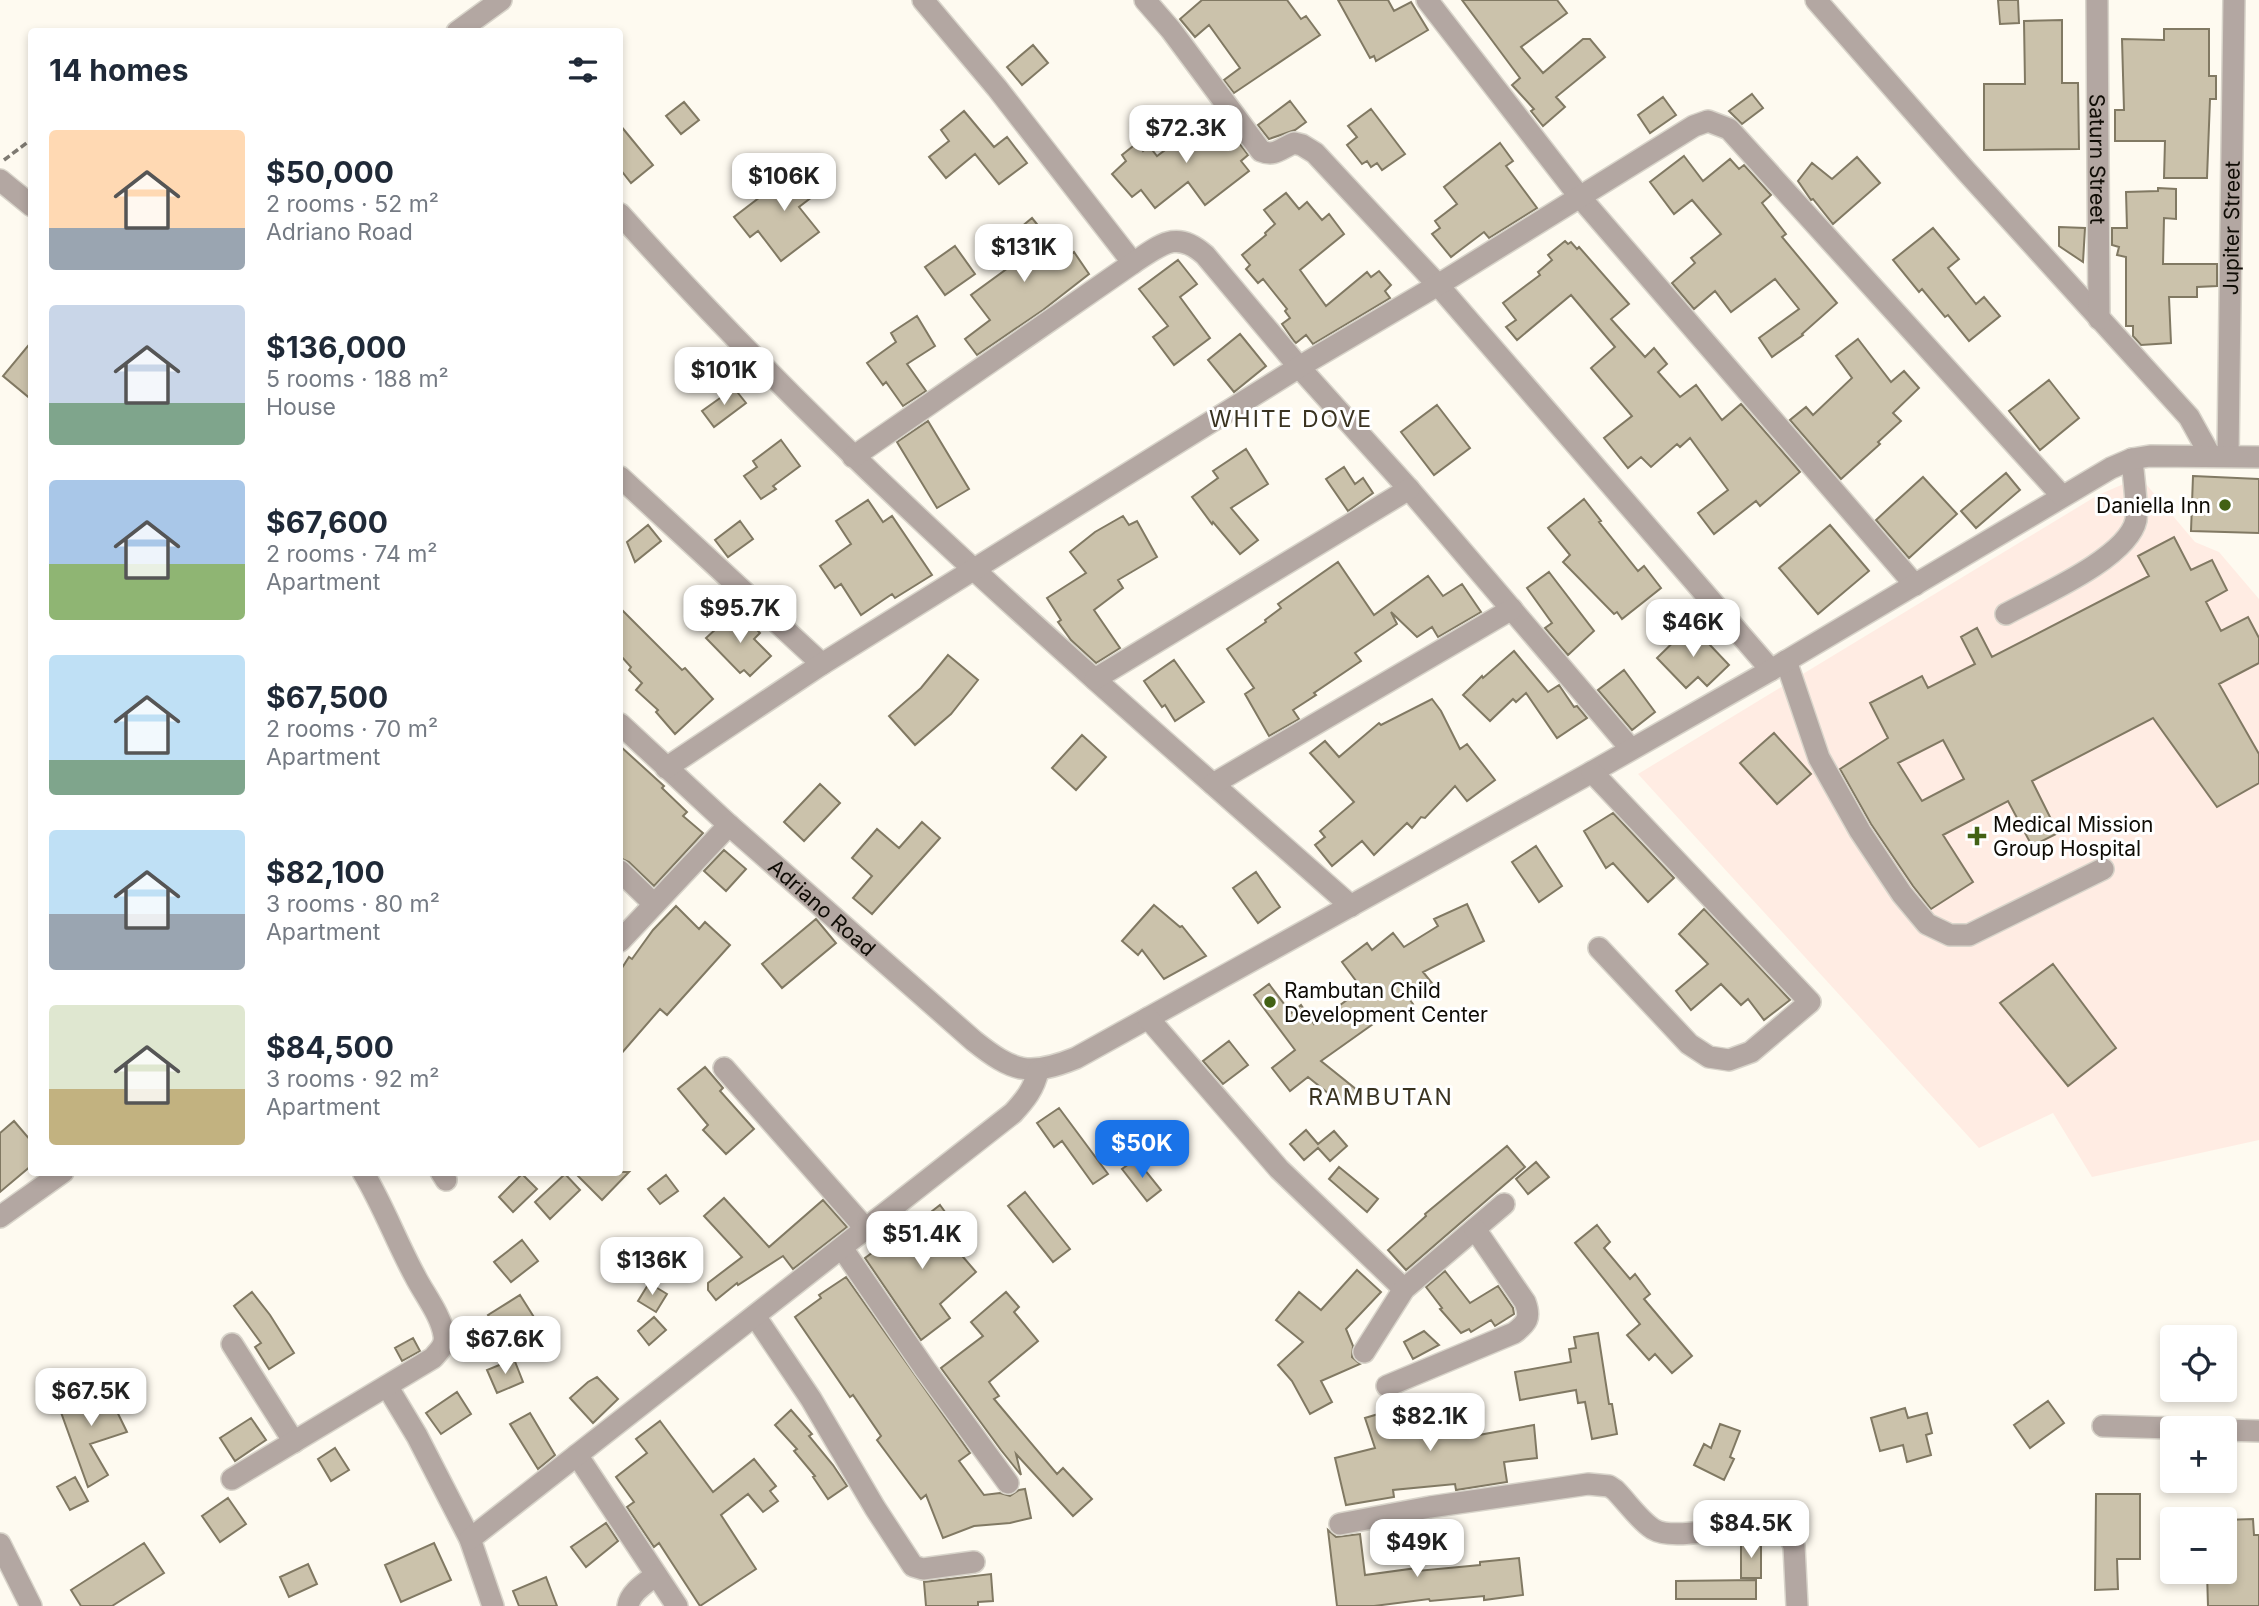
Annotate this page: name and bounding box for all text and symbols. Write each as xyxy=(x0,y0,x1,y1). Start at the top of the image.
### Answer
icon: filters xyxy=(564,51,602,89)
text: 14 homes xyxy=(49,52,188,88)
street label: Saturn Street xyxy=(2085,94,2111,224)
pin: $72.3K xyxy=(1129,106,1243,165)
text: $72.3K xyxy=(1145,114,1227,142)
text: $50,000 xyxy=(266,154,394,190)
pin: $106K xyxy=(735,154,833,213)
icon: home xyxy=(105,158,189,242)
street label: Jupiter Street xyxy=(2218,161,2244,295)
text: $106K xyxy=(748,162,820,190)
text: 2 rooms · 52 m² xyxy=(266,190,439,218)
text: Adriano Road xyxy=(266,218,413,246)
pin: $131K xyxy=(975,224,1073,284)
text: $131K xyxy=(991,233,1057,261)
text: $136,000 xyxy=(266,329,406,365)
icon: home xyxy=(105,333,189,417)
pin: $101K xyxy=(675,348,773,407)
text: $101K xyxy=(691,356,757,384)
text: 5 rooms · 188 m² xyxy=(266,365,449,393)
text: House xyxy=(266,393,336,421)
district label: WHITE DOVE xyxy=(1209,405,1373,433)
place label: Daniella Inn xyxy=(2096,493,2211,518)
marker: Daniella Inn xyxy=(2217,497,2233,513)
text: $67,600 xyxy=(266,504,388,540)
icon: home xyxy=(105,508,189,592)
text: 2 rooms · 74 m² xyxy=(266,540,438,568)
text: Apartment xyxy=(266,568,380,596)
pin: $95.7K xyxy=(683,586,797,645)
text: $95.7K xyxy=(699,594,781,622)
pin: $46K xyxy=(1652,600,1734,659)
text: $46K xyxy=(1662,608,1724,636)
text: $67,500 xyxy=(266,679,388,715)
icon: home xyxy=(105,683,189,767)
text: 2 rooms · 70 m² xyxy=(266,715,438,743)
text: Apartment xyxy=(266,743,380,771)
place label: Medical Mission Group Hospital xyxy=(1993,812,2153,861)
marker: Medical Mission Group Hospital xyxy=(1967,826,1987,846)
text: $82,100 xyxy=(266,854,385,890)
street label: Adriano Road xyxy=(764,854,881,961)
icon: home xyxy=(105,858,189,942)
text: 3 rooms · 80 m² xyxy=(266,890,440,918)
text: Apartment xyxy=(266,918,380,946)
place label: Rambutan Child Development Center xyxy=(1284,978,1488,1027)
marker: Rambutan Child Development Center xyxy=(1262,994,1278,1010)
text: $84,500 xyxy=(266,1029,394,1065)
icon: home xyxy=(105,1033,189,1117)
text: 3 rooms · 92 m² xyxy=(266,1065,439,1093)
district label: RAMBUTAN xyxy=(1308,1083,1454,1111)
text: Apartment xyxy=(266,1093,380,1121)
pin: $50K xyxy=(1101,1120,1183,1180)
text: $50K xyxy=(1111,1129,1173,1157)
pin: $51.4K xyxy=(865,1212,979,1271)
text: $51.4K xyxy=(882,1220,962,1248)
pin: $136K xyxy=(603,1238,701,1297)
text: $136K xyxy=(616,1246,688,1274)
pin: $67.6K xyxy=(448,1316,562,1376)
text: $67.6K xyxy=(466,1325,544,1353)
map controls xyxy=(2160,1325,2237,1584)
button: locate xyxy=(2160,1325,2237,1402)
pin: $67.5K xyxy=(34,1368,148,1428)
text: $67.5K xyxy=(51,1377,131,1405)
pin: $82.1K xyxy=(1373,1394,1487,1453)
text: $82.1K xyxy=(1392,1402,1468,1430)
button: + xyxy=(2160,1416,2237,1493)
pin: $84.5K xyxy=(1694,1500,1808,1560)
button: − xyxy=(2160,1507,2237,1584)
text: $84.5K xyxy=(1709,1509,1793,1537)
pin: $49K xyxy=(1376,1520,1458,1579)
text: $49K xyxy=(1386,1528,1448,1556)

